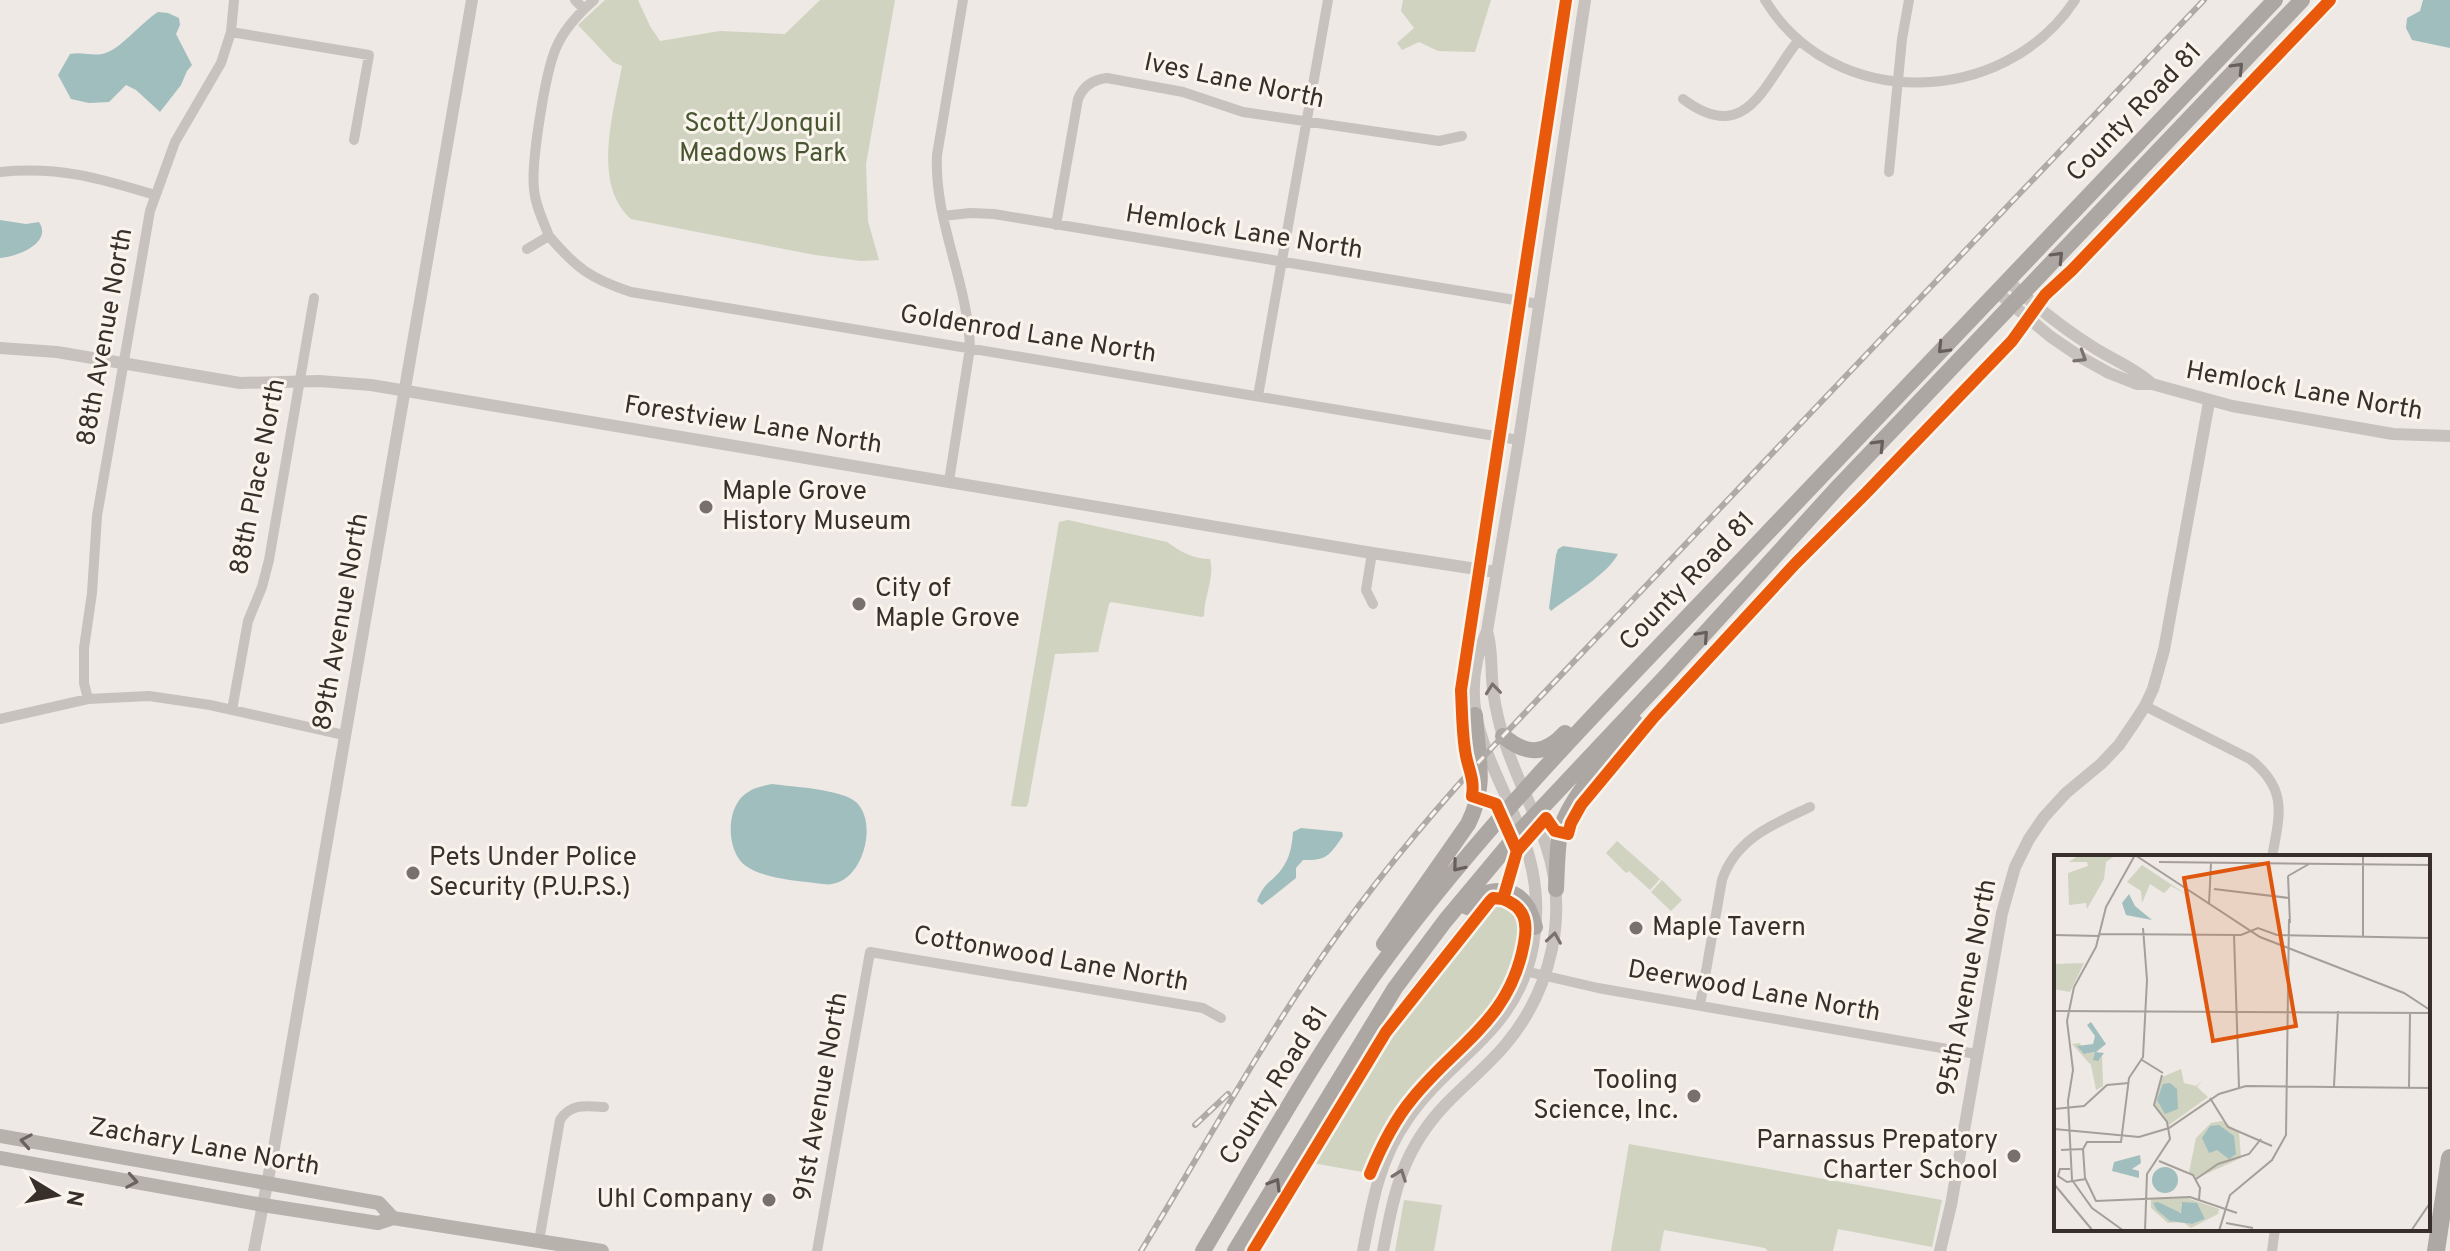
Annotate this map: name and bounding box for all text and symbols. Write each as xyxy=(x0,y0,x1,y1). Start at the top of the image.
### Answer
street label: County Road 81 xyxy=(2060,36,2210,190)
street label: Ives Lane North xyxy=(1141,47,1327,117)
one-way arrow xyxy=(2228,63,2243,77)
park label: Scott/Jonquil Meadows Park xyxy=(679,108,847,171)
street label: Hemlock Lane North xyxy=(1123,198,1365,268)
street label: 88th Avenue North xyxy=(71,225,141,449)
one-way arrow xyxy=(2049,251,2063,266)
street label: Goldenrod Lane North xyxy=(897,298,1159,372)
one-way arrow xyxy=(1938,339,1953,353)
one-way arrow xyxy=(2072,347,2087,362)
street label: Hemlock Lane North xyxy=(2183,355,2425,429)
street label: 88th Place North xyxy=(224,376,294,578)
street label: Forestview Lane North xyxy=(622,389,884,463)
one-way arrow xyxy=(1869,440,1884,454)
place label: Maple Grove History Museum xyxy=(722,476,911,539)
marker: Maple Grove History Museum xyxy=(697,498,715,516)
street label: County Road 81 xyxy=(1613,505,1763,659)
street label: 89th Avenue North xyxy=(307,511,377,733)
place label: City of Maple Grove xyxy=(875,573,1020,636)
marker: City of Maple Grove xyxy=(850,595,868,613)
one-way arrow xyxy=(1693,631,1708,645)
one-way arrow xyxy=(1485,682,1502,695)
place label: Pets Under Police Security (P.U.P.S.) xyxy=(429,842,637,905)
inset map xyxy=(2054,855,2430,1231)
one-way arrow xyxy=(1454,857,1468,872)
marker: Pets Under Police Security (P.U.P.S.) xyxy=(404,864,422,882)
street label: 95th Avenue North xyxy=(1931,876,2005,1100)
place label: Maple Tavern xyxy=(1652,912,1806,945)
marker: Maple Tavern xyxy=(1627,919,1645,937)
street label: Cottonwood Lane North xyxy=(911,920,1191,1000)
one-way arrow xyxy=(1545,931,1562,945)
street label: Deerwood Lane North xyxy=(1625,954,1883,1030)
street label: 91st Avenue North xyxy=(787,990,857,1204)
street label: County Road 81 xyxy=(1213,1000,1337,1172)
place label: Tooling Science, Inc. xyxy=(1533,1065,1678,1128)
marker: Tooling Science, Inc. xyxy=(1685,1087,1703,1105)
street label: Zachary Lane North xyxy=(86,1111,322,1185)
place label: Parnassus Prepatory Charter School xyxy=(1756,1125,1998,1188)
one-way arrow xyxy=(19,1134,32,1151)
marker: Parnassus Prepatory Charter School xyxy=(2005,1147,2023,1165)
north arrow xyxy=(16,1155,96,1235)
one-way arrow xyxy=(1390,1169,1407,1183)
one-way arrow xyxy=(125,1172,139,1189)
one-way arrow xyxy=(1265,1178,1281,1193)
place label: Uhl Company xyxy=(596,1184,753,1217)
text: N xyxy=(59,1188,88,1208)
marker: Uhl Company xyxy=(760,1191,778,1209)

